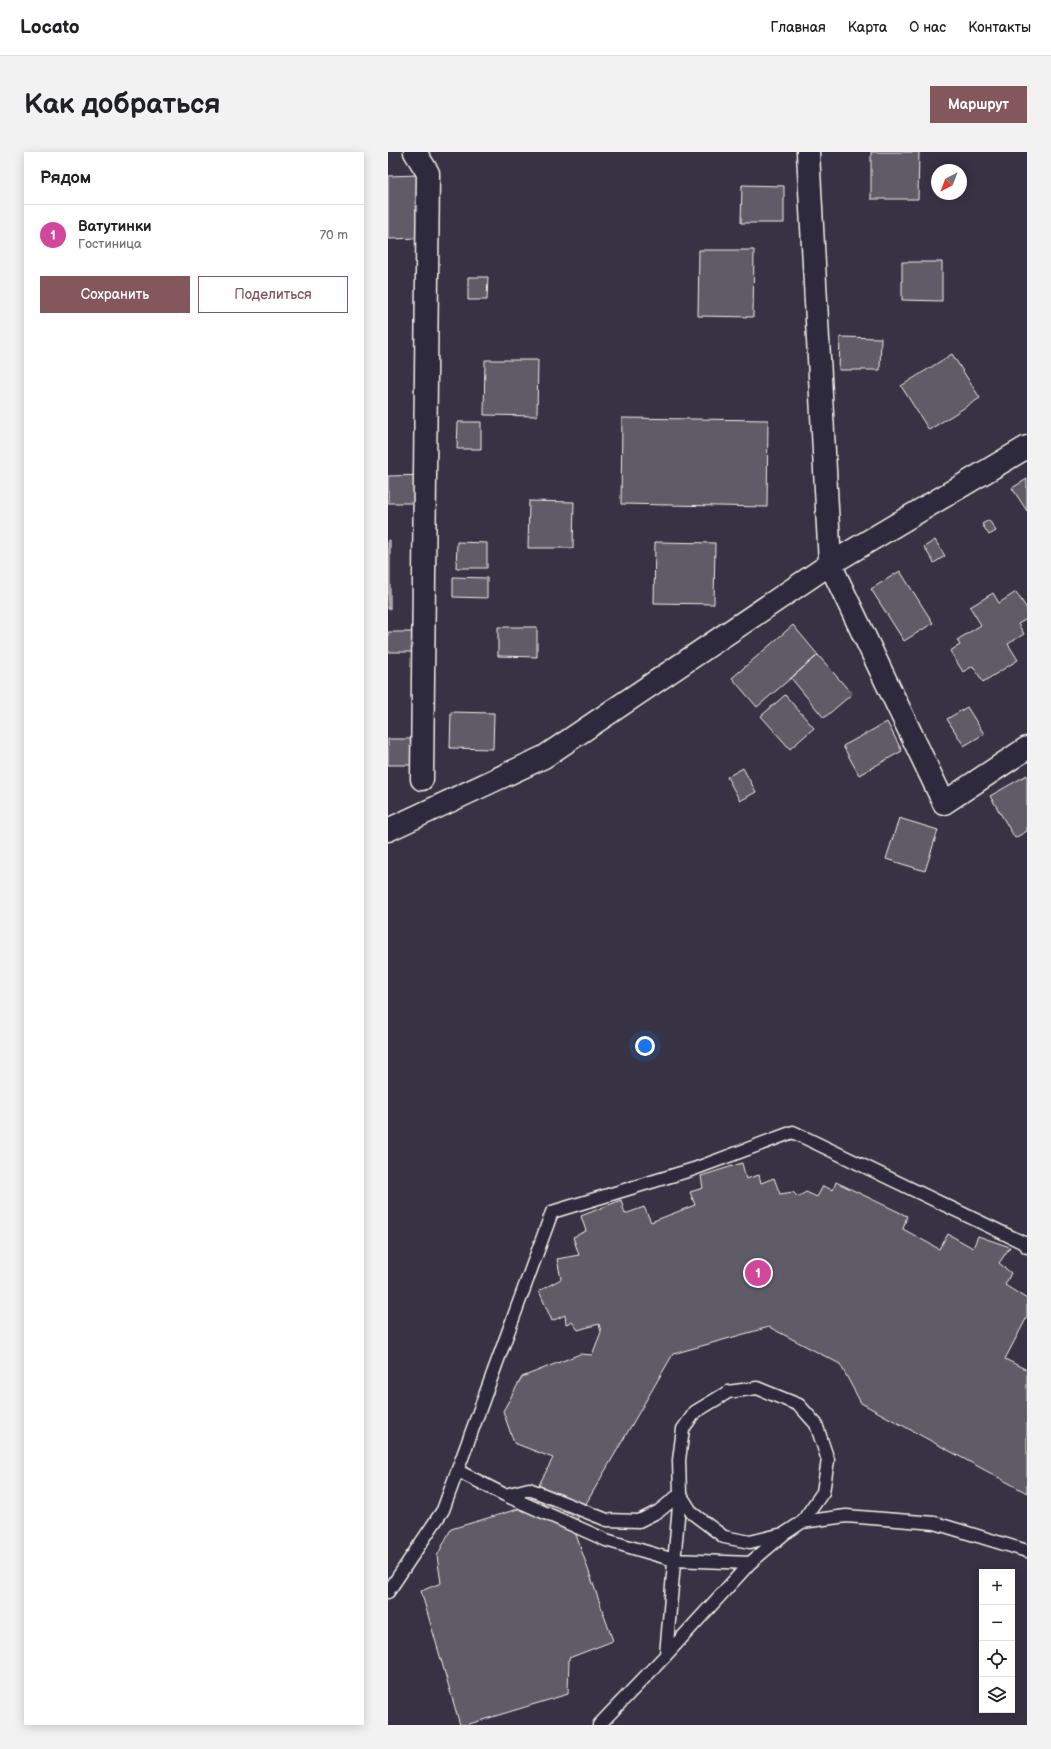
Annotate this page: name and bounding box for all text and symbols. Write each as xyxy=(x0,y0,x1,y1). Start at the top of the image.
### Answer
text: Locato xyxy=(20,16,80,39)
text: Главная xyxy=(771,19,826,36)
text: Карта xyxy=(848,19,887,36)
text: О нас xyxy=(909,19,946,36)
text: Контакты xyxy=(968,19,1031,36)
button: Маршрут xyxy=(930,86,1027,123)
text: Как добраться xyxy=(24,88,221,121)
north arrow xyxy=(931,164,967,200)
text: Рядом xyxy=(40,168,91,188)
text: Ватутинки xyxy=(78,217,151,236)
text: 1 xyxy=(50,227,56,243)
text: 70 m xyxy=(320,227,348,243)
text: Гостиница xyxy=(78,236,142,252)
button: Сохранить xyxy=(40,276,190,313)
button: Поделиться xyxy=(198,276,348,313)
your location xyxy=(635,1036,655,1056)
pin: 1 xyxy=(745,1258,771,1288)
map controls xyxy=(979,1569,1015,1713)
button: + xyxy=(979,1569,1015,1605)
button: − xyxy=(979,1605,1015,1641)
button: locate xyxy=(979,1641,1015,1677)
button: layers xyxy=(979,1677,1015,1713)

